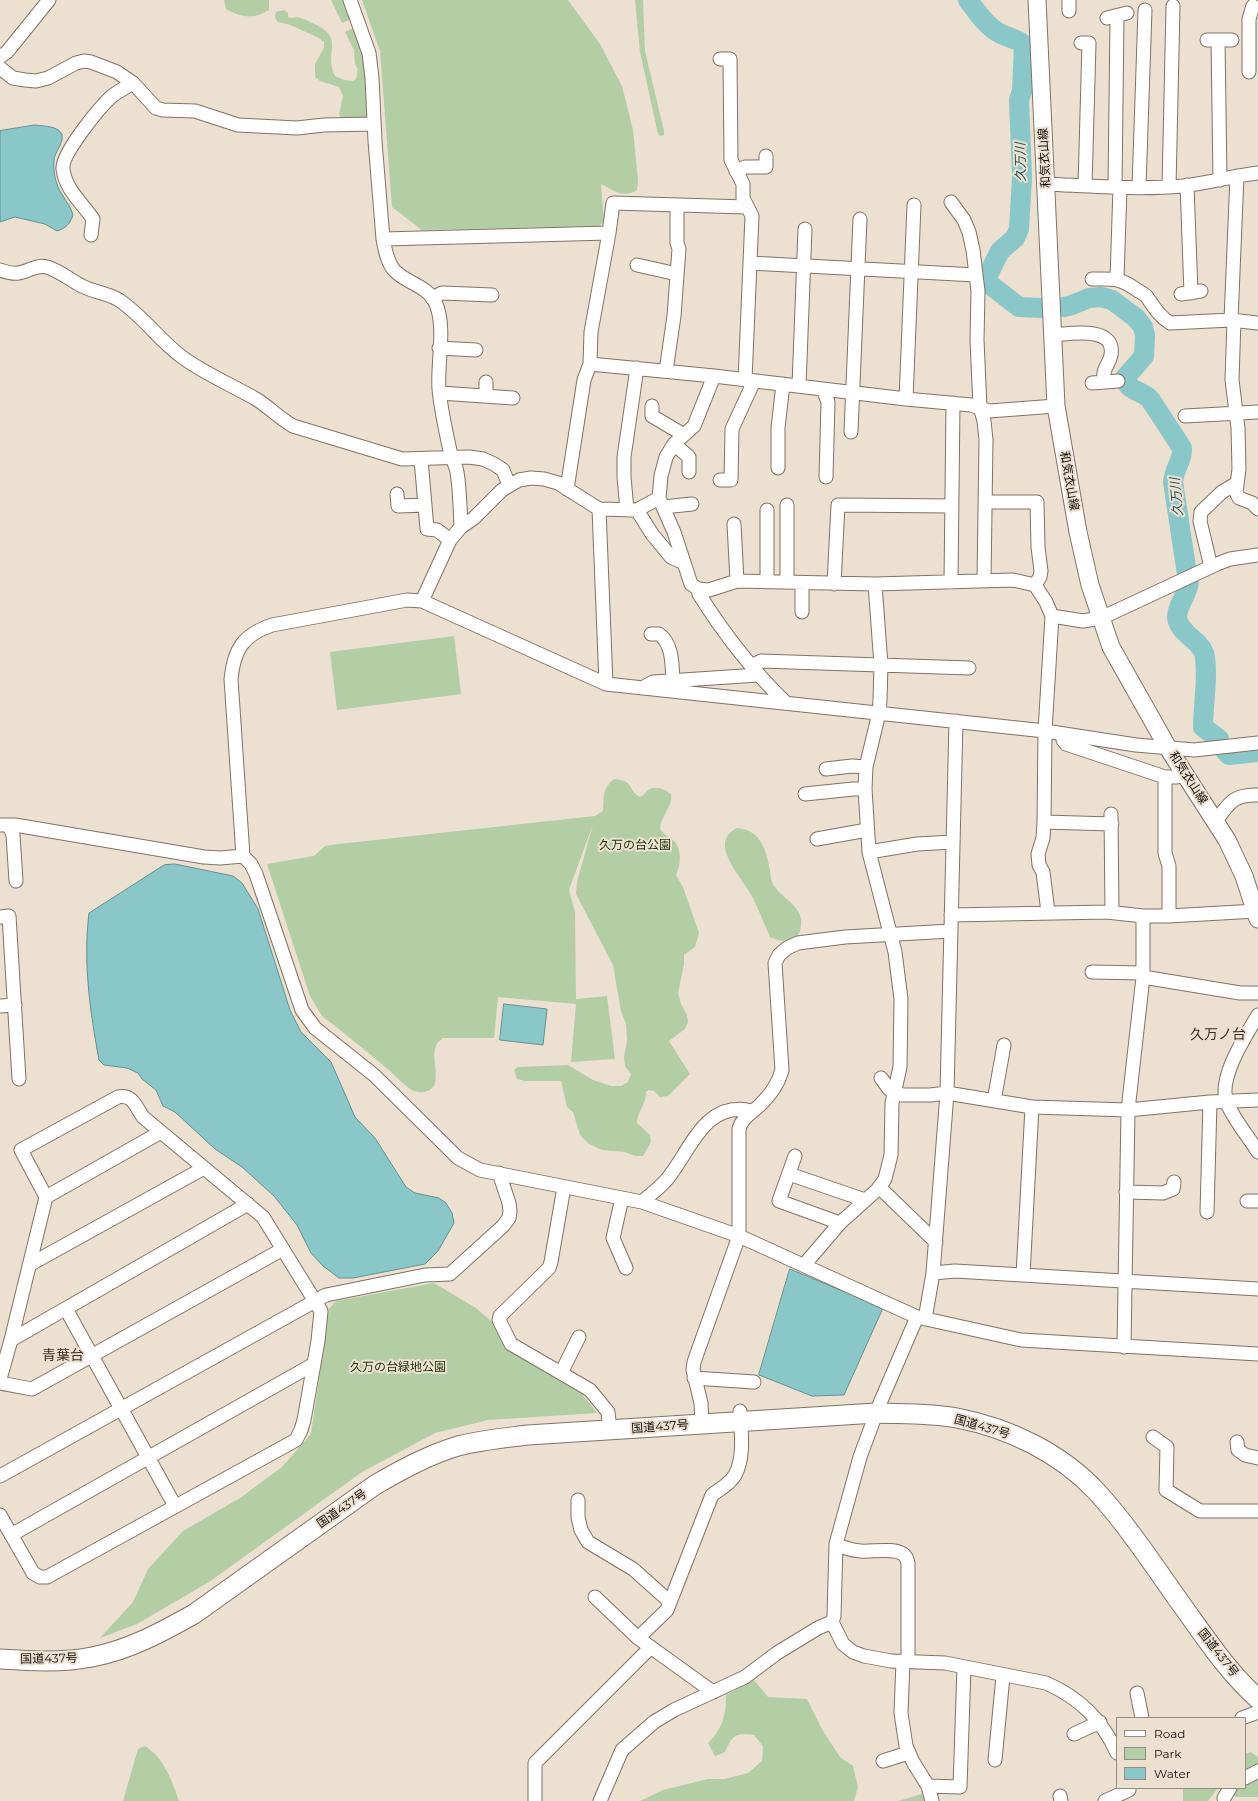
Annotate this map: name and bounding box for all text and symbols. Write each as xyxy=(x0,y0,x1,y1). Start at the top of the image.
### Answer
street label: 和気衣山線 xyxy=(1036,128,1054,188)
water label: 久万川 xyxy=(1013,142,1029,182)
street label: 和気衣山線 xyxy=(1057,450,1081,512)
water label: 久万川 xyxy=(1168,477,1186,517)
street label: 和気衣山線 xyxy=(1166,749,1210,807)
park label: 久万の台公園 xyxy=(599,838,671,852)
district label: 久万ノ台 xyxy=(1190,1027,1246,1043)
district label: 青葉台 xyxy=(42,1348,84,1364)
park label: 久万の台緑地公園 xyxy=(350,1360,446,1374)
street label: 国道437号 xyxy=(952,1412,1012,1442)
street label: 国道437号 xyxy=(631,1418,689,1436)
street label: 国道437号 xyxy=(314,1487,370,1531)
street label: 国道437号 xyxy=(1195,1626,1241,1680)
street label: 国道437号 xyxy=(20,1651,78,1667)
legend xyxy=(1116,1717,1246,1789)
text: Road xyxy=(1154,1726,1185,1741)
text: Park xyxy=(1154,1746,1181,1761)
text: Water xyxy=(1154,1766,1190,1781)

